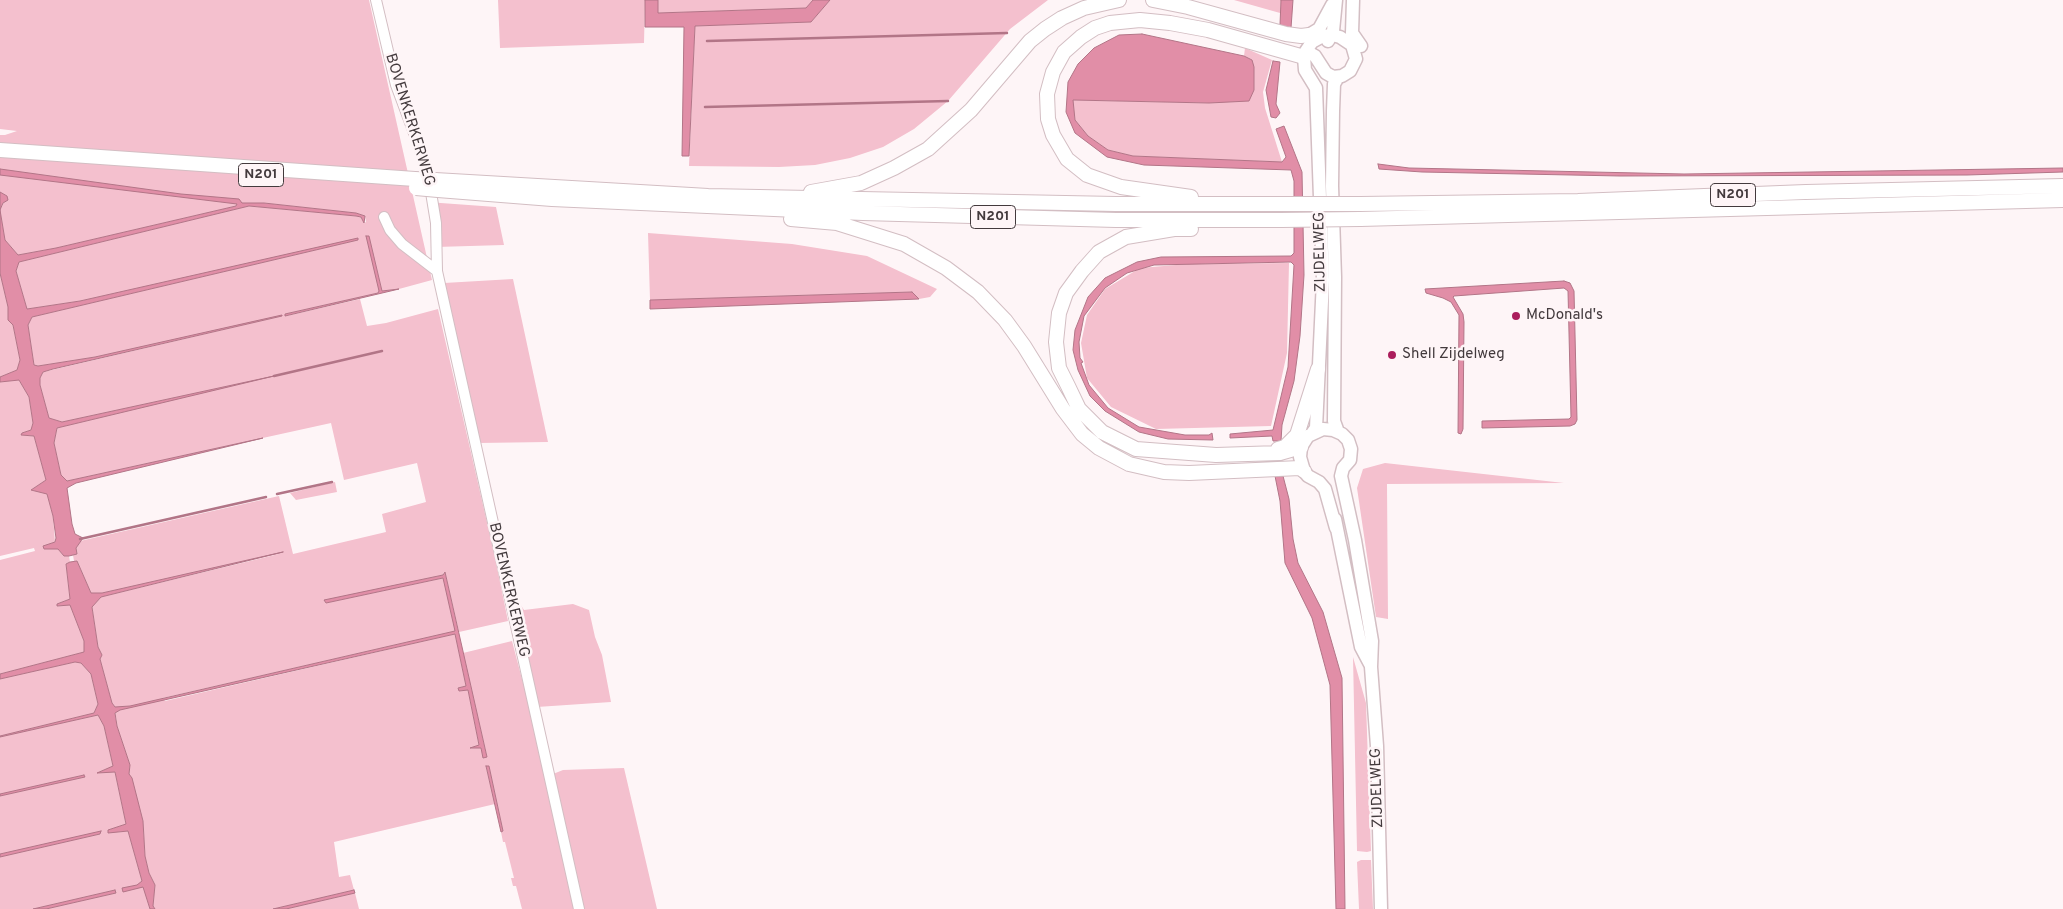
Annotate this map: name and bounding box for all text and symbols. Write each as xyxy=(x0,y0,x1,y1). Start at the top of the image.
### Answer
street label: BOVENKERKERWEG xyxy=(380,52,438,188)
road number: N201 xyxy=(238,164,284,186)
road number: N201 xyxy=(1710,184,1756,206)
road number: N201 xyxy=(970,206,1016,228)
street label: ZIJDELWEG xyxy=(1311,212,1331,292)
place label: McDonald's xyxy=(1526,307,1603,325)
marker: McDonald's xyxy=(1510,310,1522,322)
place label: Shell Zijdelweg xyxy=(1402,346,1505,364)
marker: Shell Zijdelweg xyxy=(1386,349,1398,361)
street label: BOVENKERKERWEG xyxy=(484,521,532,659)
street label: ZIJDELWEG xyxy=(1368,747,1388,829)

